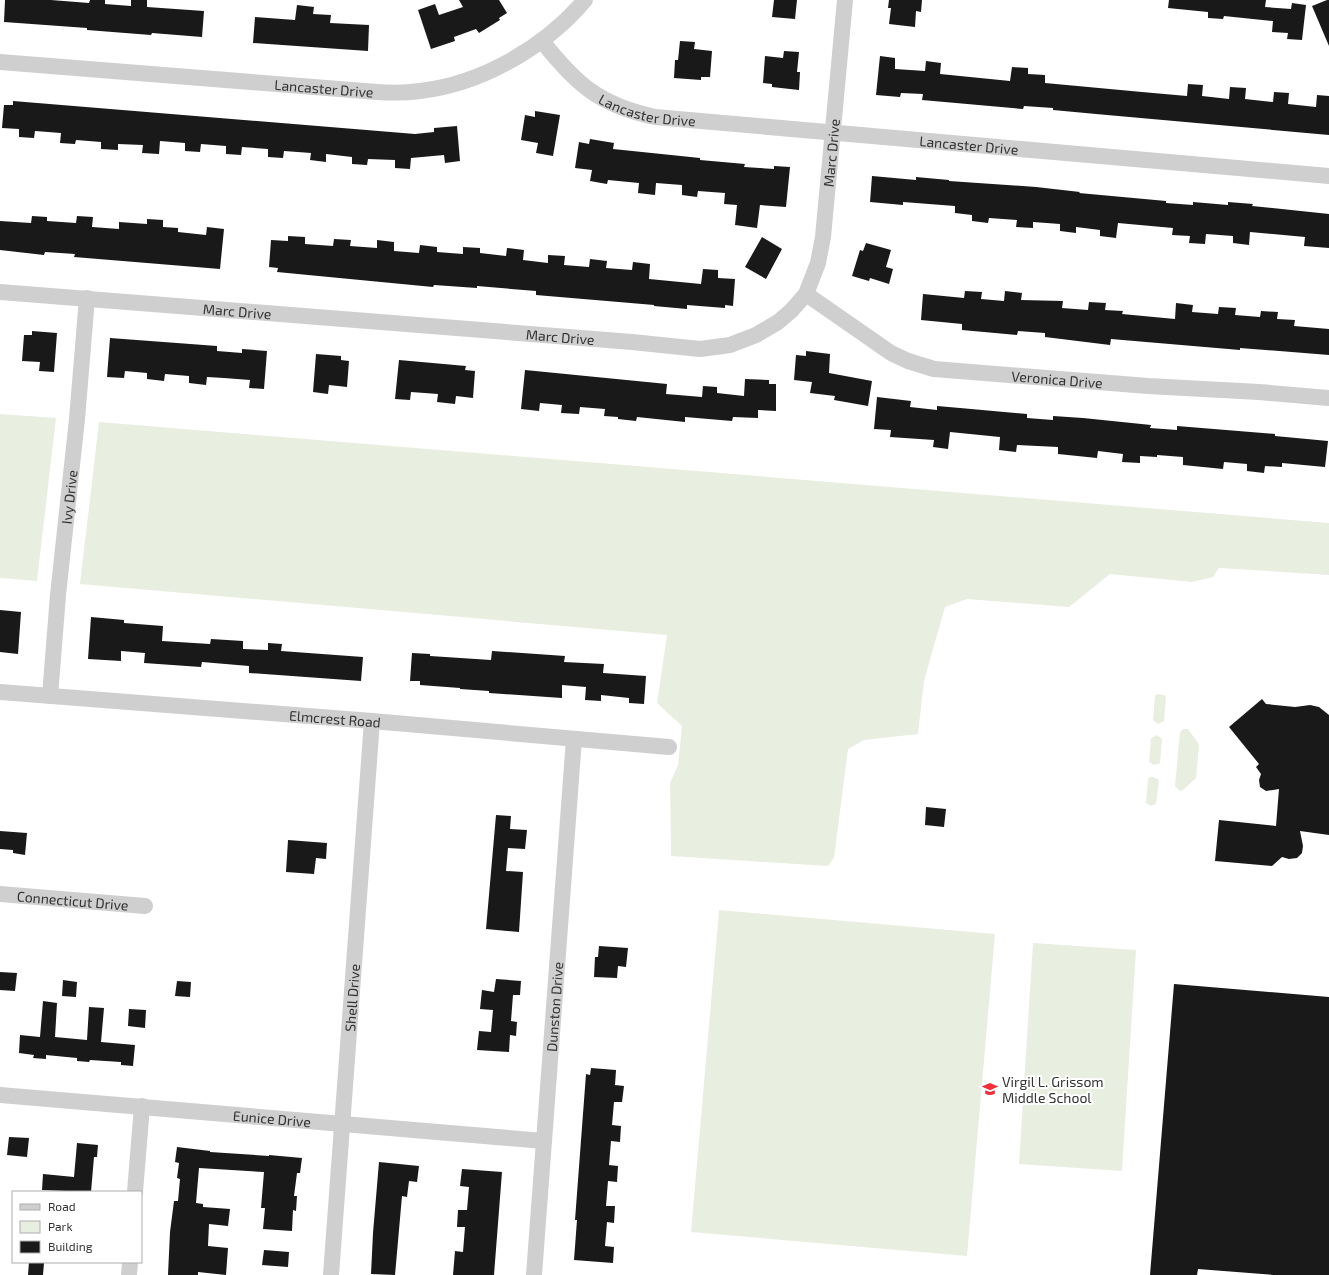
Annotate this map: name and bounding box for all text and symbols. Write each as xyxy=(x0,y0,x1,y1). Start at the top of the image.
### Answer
street label: Lancaster Drive xyxy=(274,75,374,100)
street label: Lancaster Drive xyxy=(596,90,696,129)
street label: Marc Drive xyxy=(819,118,842,188)
street label: Lancaster Drive xyxy=(919,132,1019,157)
street label: Marc Drive xyxy=(202,300,272,322)
street label: Marc Drive xyxy=(525,325,595,348)
street label: Veronica Drive xyxy=(1011,367,1103,391)
street label: Ivy Drive xyxy=(57,469,80,525)
street label: Elmcrest Road xyxy=(288,706,382,730)
street label: Connecticut Drive xyxy=(16,887,129,913)
street label: Dunston Drive xyxy=(542,961,566,1052)
street label: Shell Drive xyxy=(341,963,363,1032)
place label: Virgil L. Grissom Middle School xyxy=(1002,1073,1104,1106)
school or university icon: Virgil L. Grissom Middle School xyxy=(981,1080,999,1098)
street label: Eunice Drive xyxy=(232,1106,312,1130)
legend xyxy=(12,1191,142,1263)
text: Road xyxy=(48,1199,76,1213)
text: Park xyxy=(48,1219,73,1233)
text: Building xyxy=(48,1239,93,1253)

